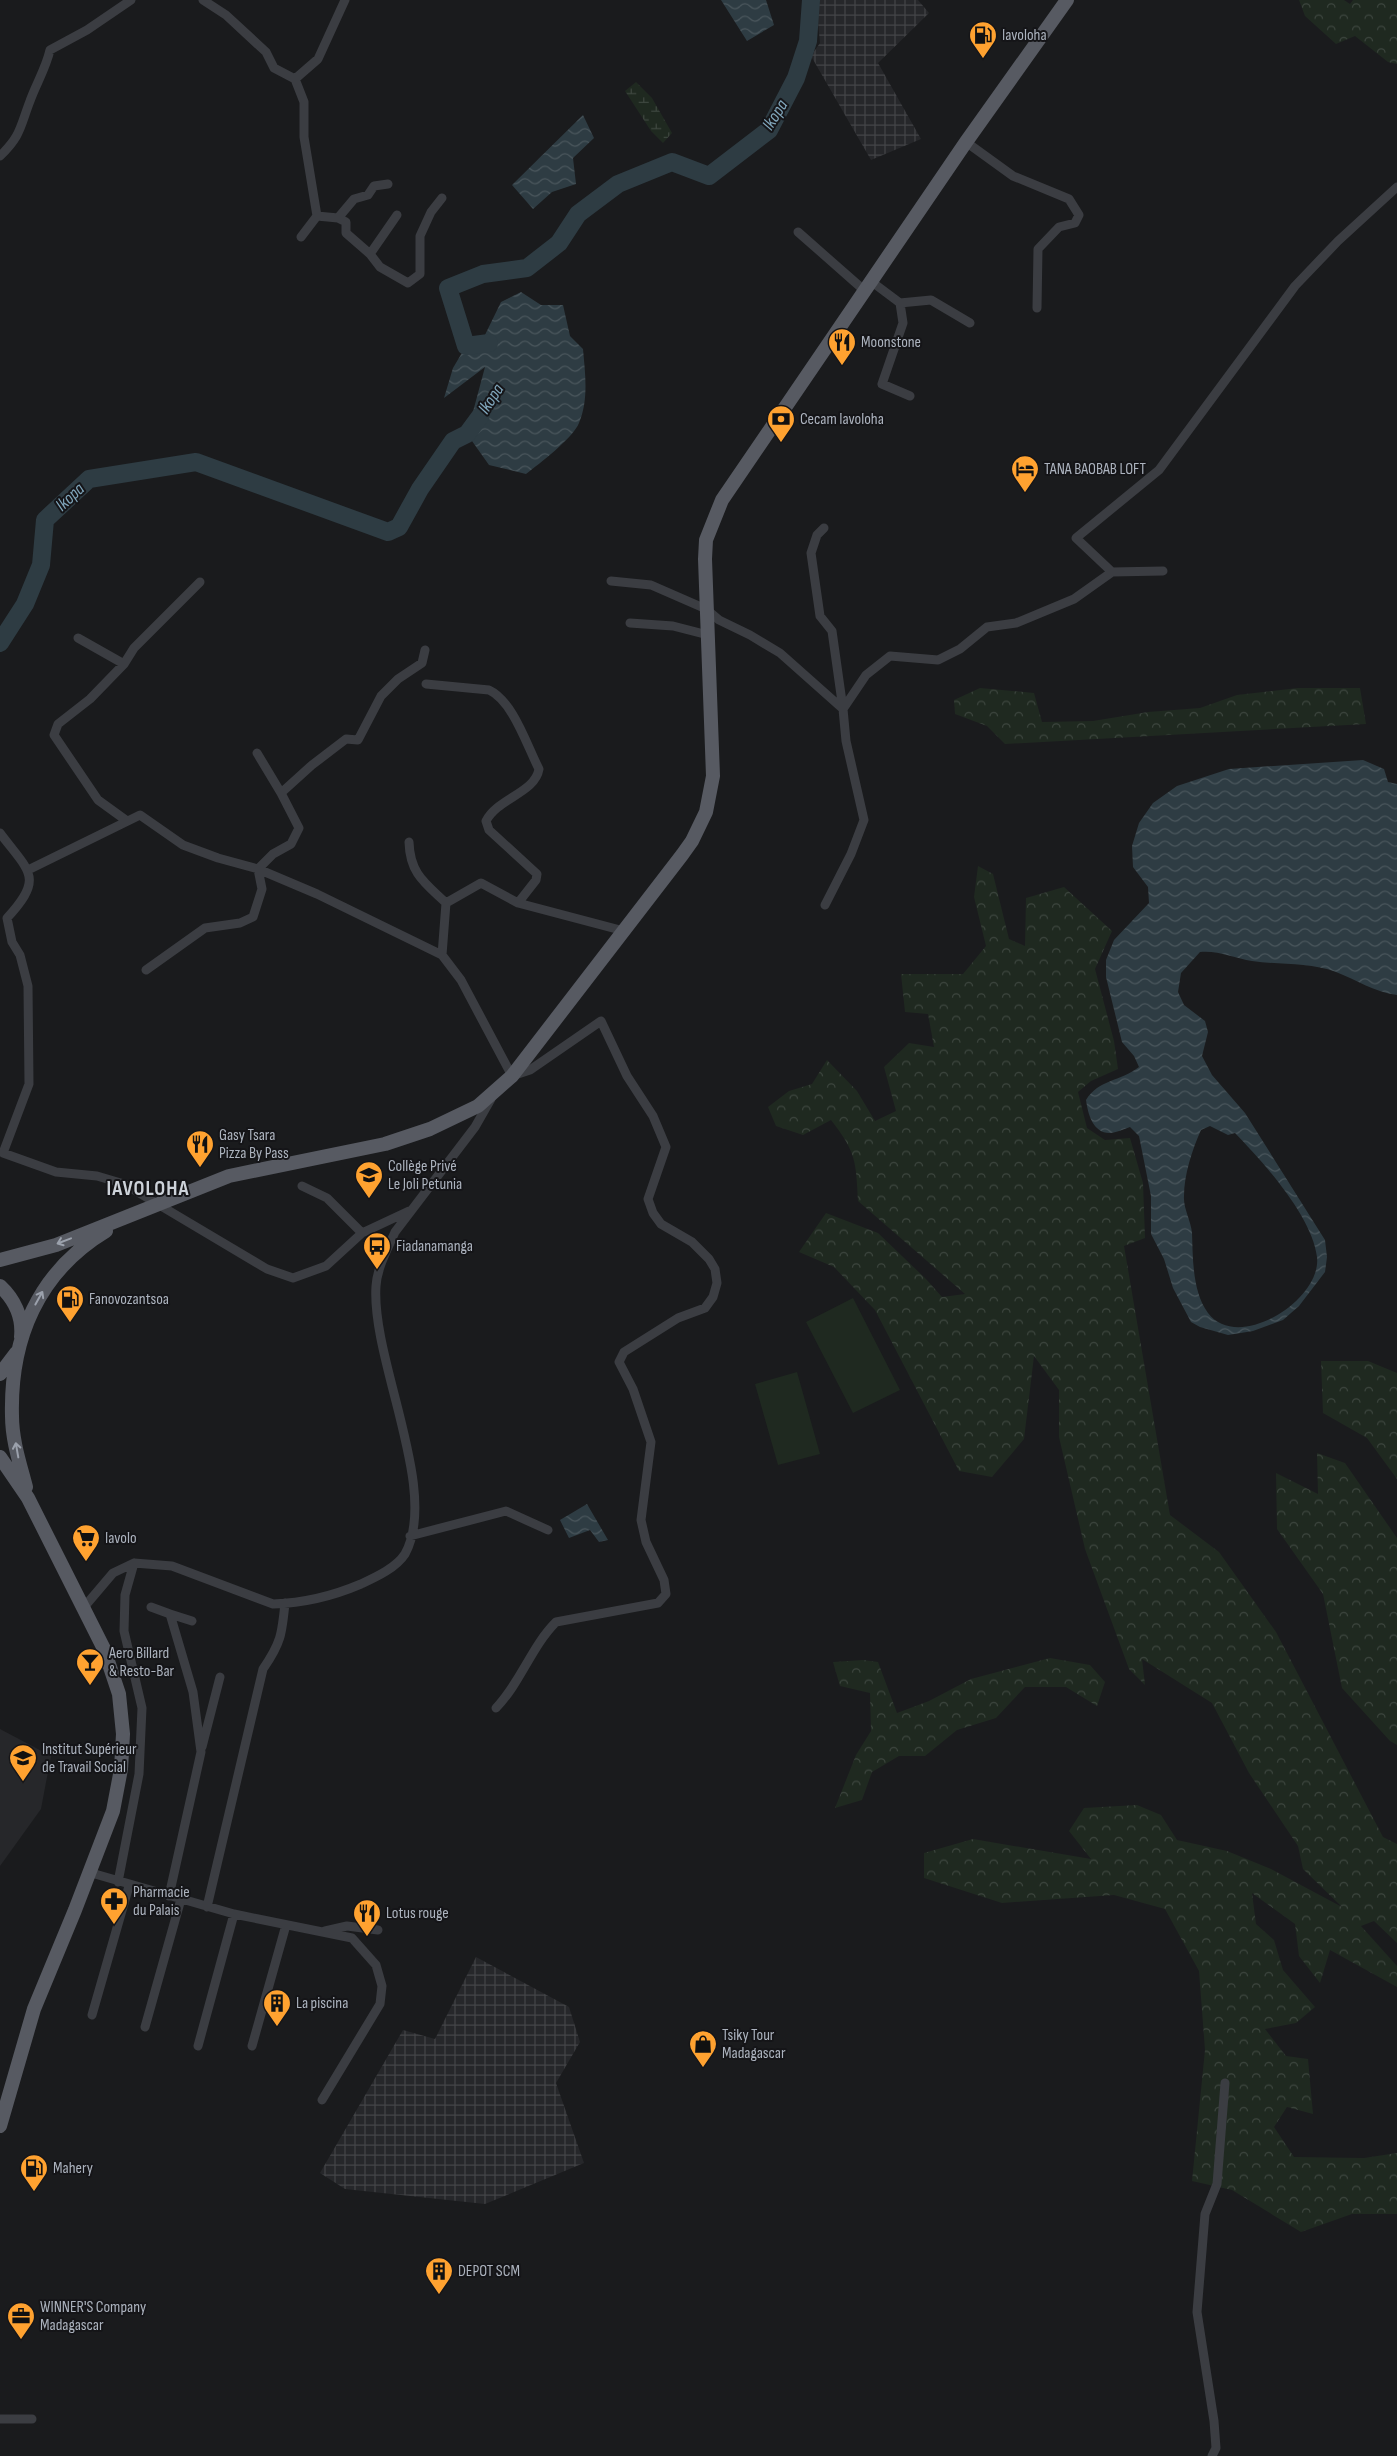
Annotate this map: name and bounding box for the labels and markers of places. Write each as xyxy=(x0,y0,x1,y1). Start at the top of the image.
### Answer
fuel station icon: Iavoloha xyxy=(968,20,998,59)
place label: Iavoloha xyxy=(1002,26,1047,45)
restaurant icon: Moonstone xyxy=(827,327,857,366)
place label: Moonstone xyxy=(861,333,921,352)
bank icon: Cecam Iavoloha xyxy=(766,404,796,443)
place label: Cecam Iavoloha xyxy=(800,410,884,429)
hotel icon: TANA BAOBAB LOFT xyxy=(1010,454,1040,493)
place label: TANA BAOBAB LOFT xyxy=(1044,460,1146,479)
place label: Gasy Tsara Pizza By Pass xyxy=(219,1126,289,1163)
restaurant icon: Gasy Tsara Pizza By Pass xyxy=(185,1129,215,1168)
place label: Collège Privé Le Joli Petunia xyxy=(388,1157,462,1194)
school or university icon: Collège Privé Le Joli Petunia xyxy=(354,1160,384,1199)
bus stop icon: Fiadanamanga xyxy=(362,1231,392,1270)
place label: Fiadanamanga xyxy=(396,1237,473,1256)
fuel station icon: Fanovozantsoa xyxy=(55,1284,85,1323)
place label: Fanovozantsoa xyxy=(89,1290,169,1309)
supermarket icon: Iavolo xyxy=(71,1523,101,1562)
place label: Iavolo xyxy=(105,1529,137,1548)
place label: Aero Billard & Resto-Bar xyxy=(108,1644,175,1681)
bar icon: Aero Billard & Resto-Bar xyxy=(75,1647,105,1686)
place label: Institut Supérieur de Travail Social xyxy=(42,1740,137,1777)
school or university icon: Institut Supérieur de Travail Social xyxy=(8,1743,38,1782)
place label: Pharmacie du Palais xyxy=(133,1883,190,1920)
pharmacy icon: Pharmacie du Palais xyxy=(99,1886,129,1925)
restaurant icon: Lotus rouge xyxy=(352,1898,382,1937)
place label: Lotus rouge xyxy=(386,1904,449,1923)
building icon: La piscina xyxy=(262,1988,292,2027)
place label: La piscina xyxy=(296,1994,348,2013)
place label: Tsiky Tour Madagascar xyxy=(722,2026,786,2063)
shop icon: Tsiky Tour Madagascar xyxy=(688,2029,718,2068)
fuel station icon: Mahery xyxy=(19,2153,49,2192)
place label: Mahery xyxy=(53,2159,93,2178)
building icon: DEPOT SCM xyxy=(424,2256,454,2295)
place label: DEPOT SCM xyxy=(458,2262,520,2281)
place label: WINNER'S Company Madagascar xyxy=(40,2298,146,2335)
office icon: WINNER'S Company Madagascar xyxy=(6,2301,36,2340)

